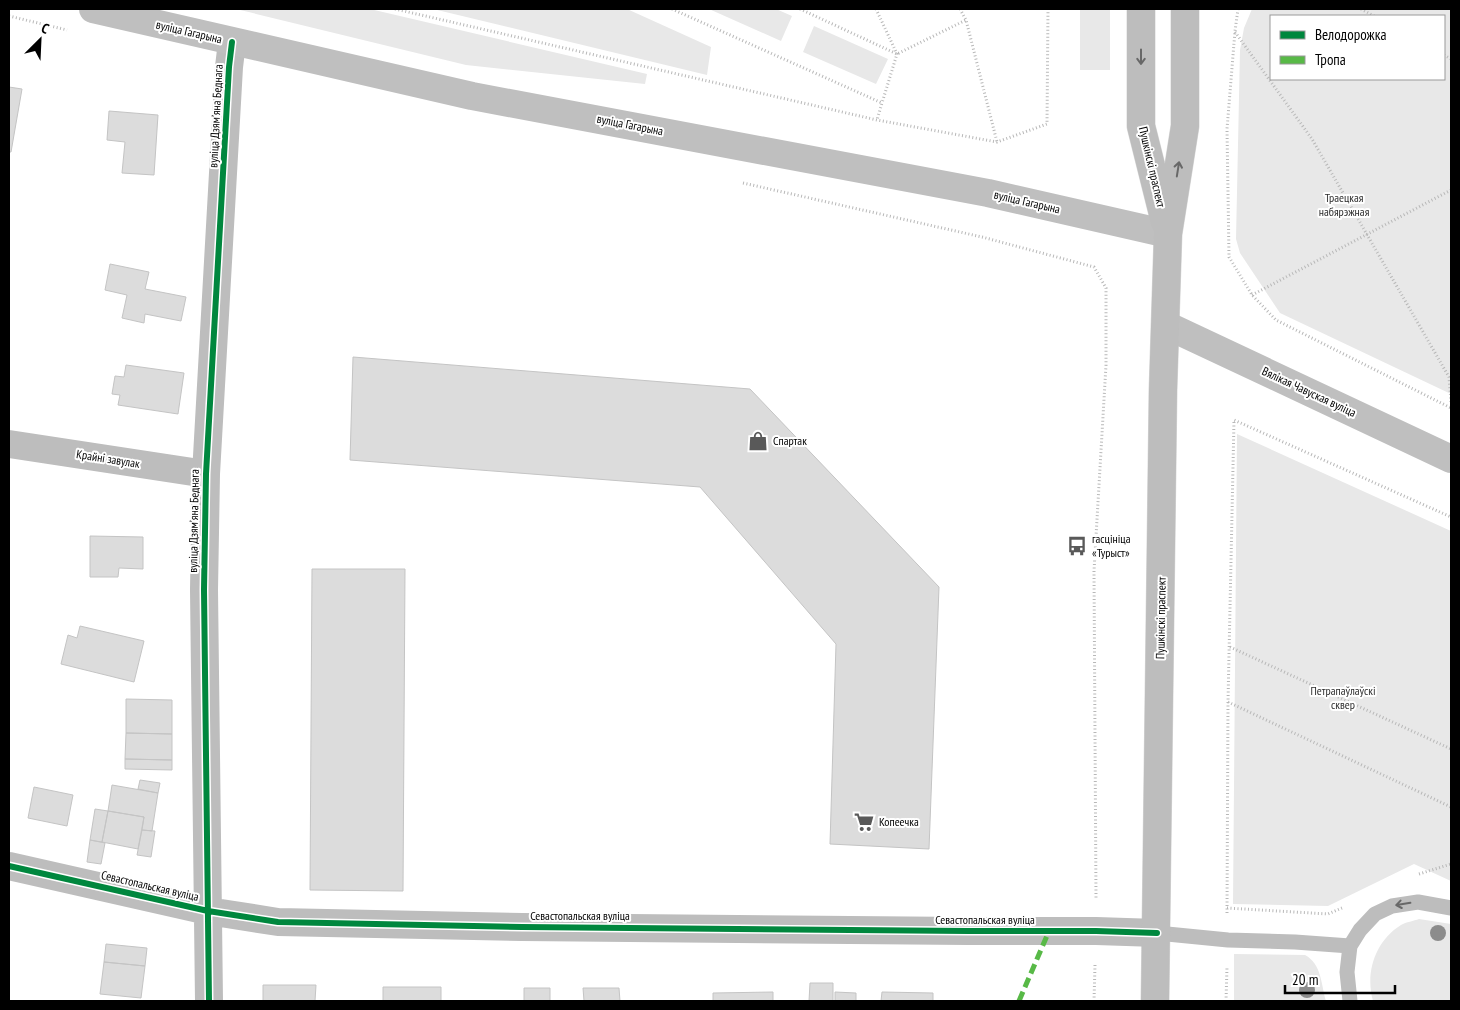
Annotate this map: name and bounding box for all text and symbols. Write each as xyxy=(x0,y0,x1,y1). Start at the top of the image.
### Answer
north arrow xyxy=(15,15,65,65)
legend xyxy=(1270,15,1445,80)
street label: вуліца Гагарына xyxy=(155,17,224,46)
text: С xyxy=(39,19,52,38)
text: Велодорожка xyxy=(1315,25,1386,44)
one-way arrow xyxy=(1136,49,1146,65)
text: Тропа xyxy=(1315,50,1346,69)
street label: вуліца Дзямʼяна Беднага xyxy=(205,64,226,168)
street label: вуліца Гагарына xyxy=(596,111,665,138)
street label: Пушкінскі праспект xyxy=(1136,125,1169,209)
one-way arrow xyxy=(1174,161,1184,177)
street label: вуліца Гагарына xyxy=(993,187,1062,216)
park label: Траецкая набярэжная xyxy=(1319,190,1370,219)
street label: Вялікая Чавуская вуліца xyxy=(1260,363,1359,420)
shop icon: Спартак xyxy=(747,430,769,452)
place label: Спартак xyxy=(773,433,807,448)
street label: Крайні завулак xyxy=(75,446,141,471)
street label: вуліца Дзямʼяна Беднага xyxy=(185,469,202,573)
place label: гасцініца «Турыст» xyxy=(1092,531,1131,560)
bus stop icon: гасцініца «Турыст» xyxy=(1066,535,1088,557)
street label: Пушкінскі праспект xyxy=(1152,576,1169,659)
park label: Петрапаўлаўскі сквер xyxy=(1310,683,1376,712)
supermarket icon: Копеечка xyxy=(853,811,875,833)
place label: Копеечка xyxy=(879,814,919,829)
street label: Севастопальская вуліца xyxy=(100,867,201,904)
one-way arrow xyxy=(1395,900,1411,910)
street label: Севастопальская вуліца xyxy=(530,908,630,923)
street label: Севастопальская вуліца xyxy=(935,912,1035,927)
scale bar xyxy=(1285,962,1395,994)
text: 20 m xyxy=(1292,970,1318,989)

